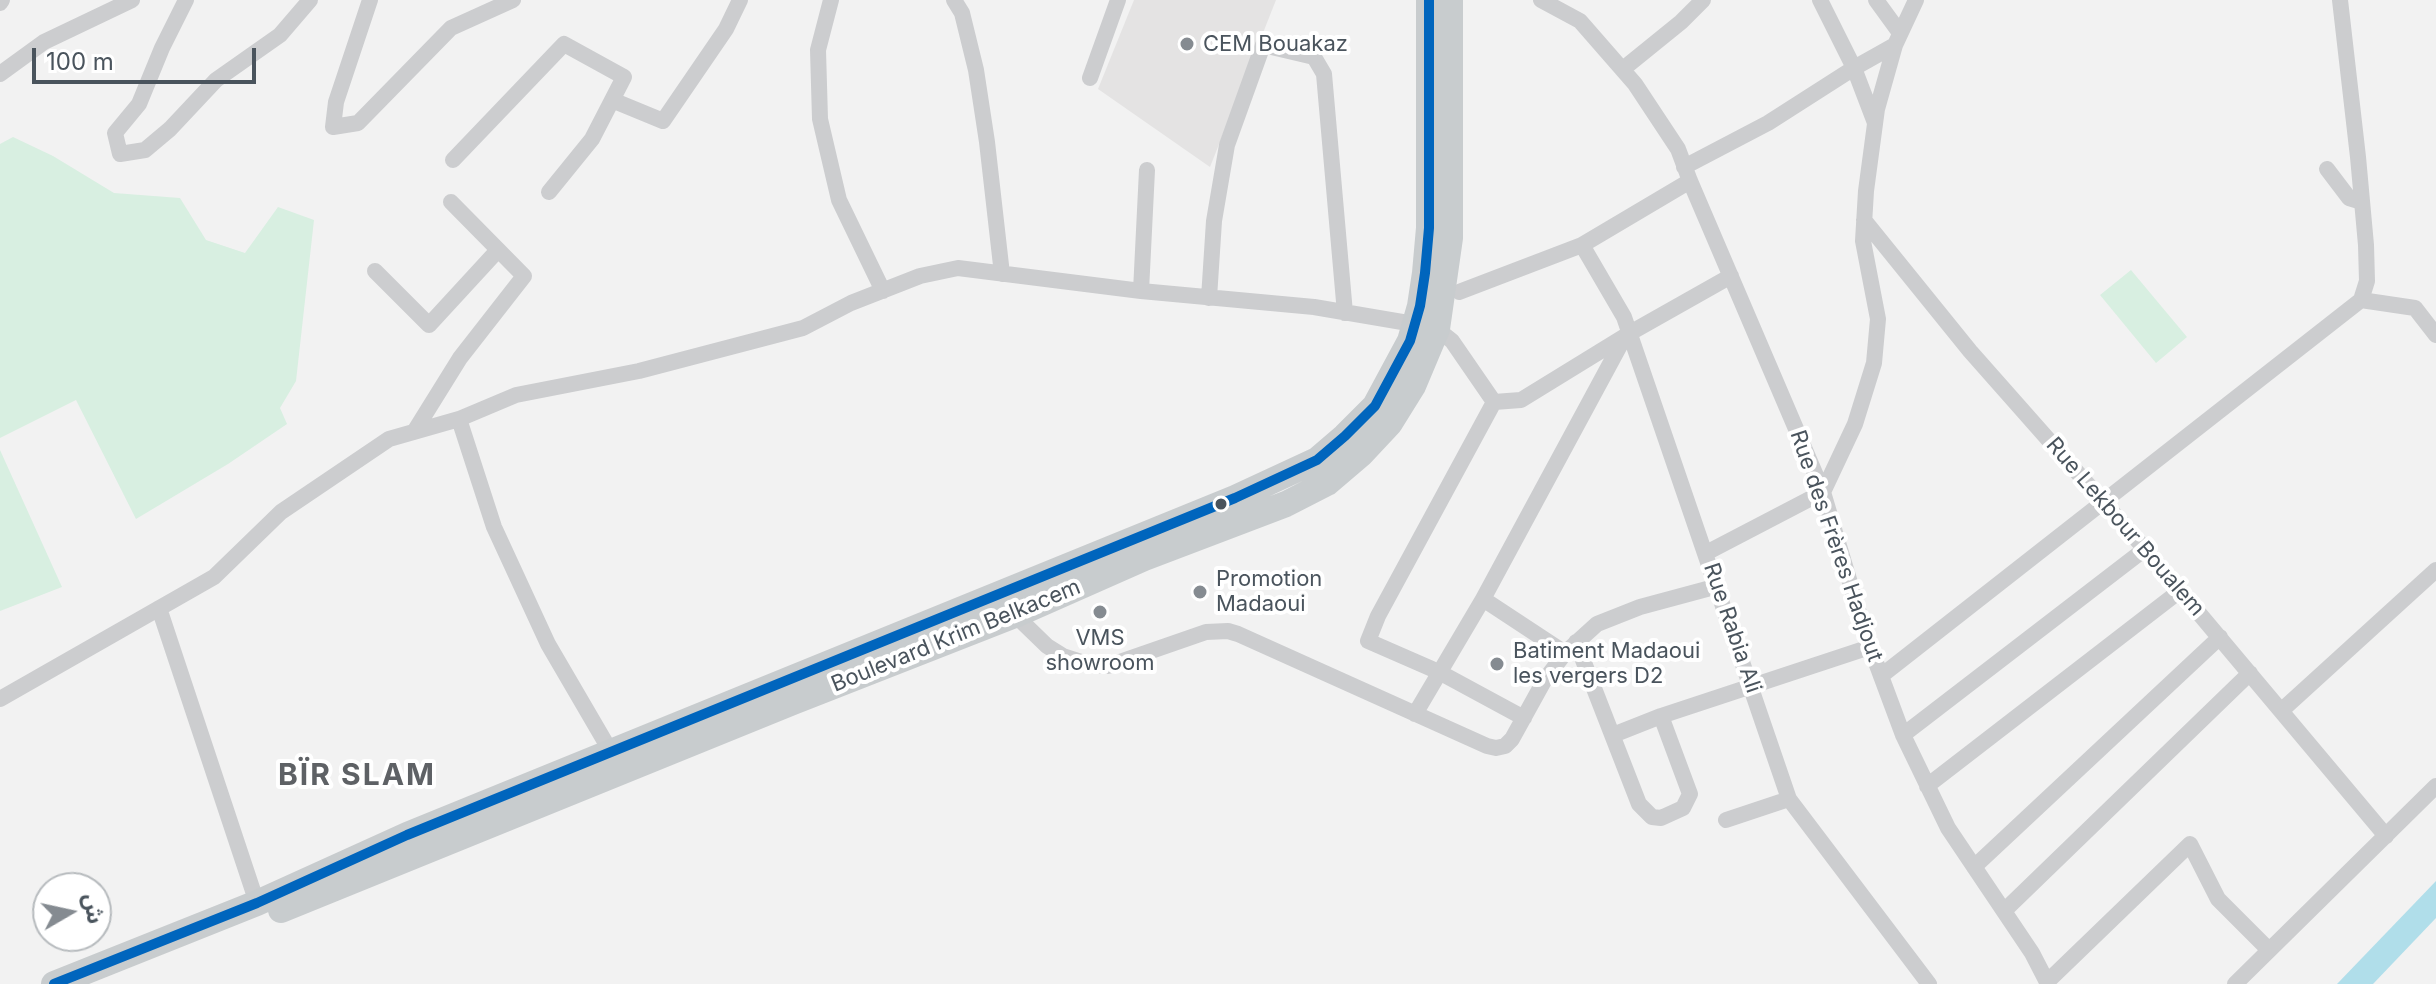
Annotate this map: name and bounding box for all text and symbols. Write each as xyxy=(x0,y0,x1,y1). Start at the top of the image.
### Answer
place label: CEM Bouakaz xyxy=(1203,31,1348,57)
scale bar xyxy=(36,32,260,82)
marker: CEM Bouakaz xyxy=(1178,35,1196,53)
text: 100 m xyxy=(46,47,114,76)
street label: Rue des Frères Hadjout xyxy=(1784,427,1888,665)
street label: Rue Lekbour Boualem xyxy=(2040,432,2210,622)
unlabelled marker xyxy=(1213,496,1229,512)
street label: Rue Rabia Ali xyxy=(1697,560,1767,696)
place label: Promotion Madaoui xyxy=(1216,566,1322,618)
street label: Boulevard Krim Belkacem xyxy=(828,574,1084,698)
marker: Promotion Madaoui xyxy=(1191,583,1209,601)
marker: VMS showroom xyxy=(1091,603,1109,621)
place label: VMS showroom xyxy=(1046,625,1154,676)
place label: Batiment Madaoui les vergers D2 xyxy=(1513,638,1700,690)
marker: Batiment Madaoui les vergers D2 xyxy=(1488,655,1506,673)
district label: BÏR SLAM xyxy=(278,758,436,794)
north arrow xyxy=(32,872,112,952)
text: ش xyxy=(79,892,109,925)

